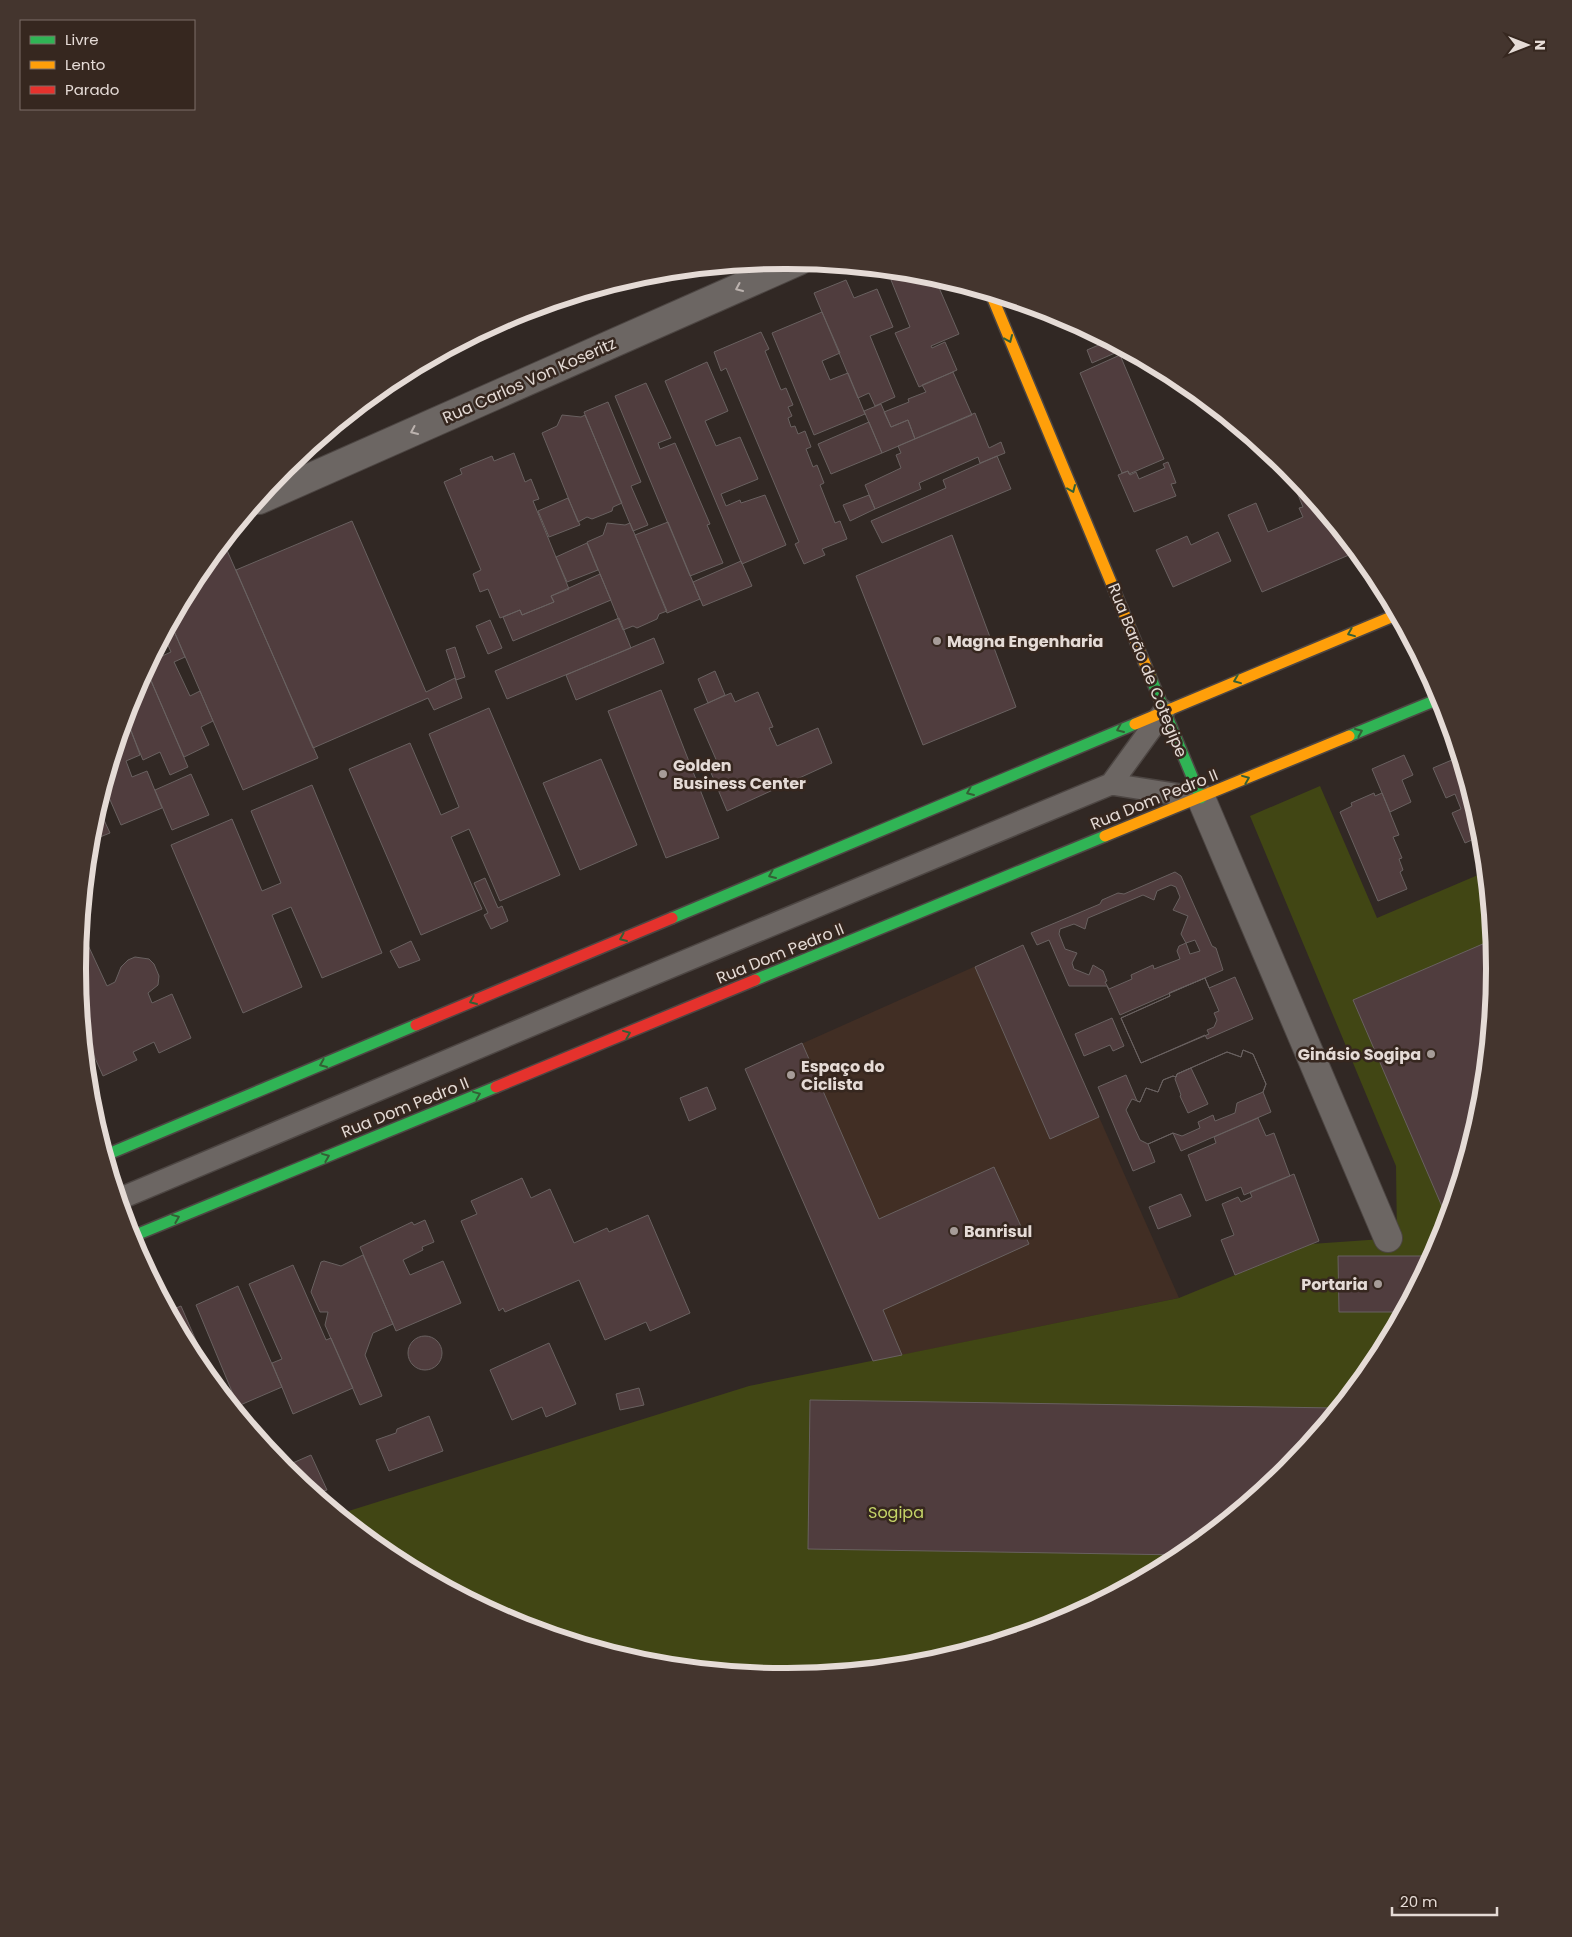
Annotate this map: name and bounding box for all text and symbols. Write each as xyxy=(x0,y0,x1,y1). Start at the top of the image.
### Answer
legend xyxy=(20,20,195,110)
north arrow xyxy=(1502,20,1552,70)
text: Livre xyxy=(65,29,98,50)
text: N xyxy=(1530,40,1550,50)
text: Lento xyxy=(65,54,105,75)
text: Parado xyxy=(65,79,119,100)
one-way arrow xyxy=(735,282,744,292)
street label: Rua Carlos Von Koseritz xyxy=(439,332,620,429)
one-way arrow xyxy=(1003,334,1014,343)
one-way arrow xyxy=(410,425,419,436)
one-way arrow xyxy=(1066,484,1077,493)
street label: Rua Barão de Cotegipe xyxy=(1102,580,1193,761)
one-way arrow xyxy=(1347,627,1356,637)
place label: Magna Engenharia xyxy=(947,630,1103,653)
marker: Magna Engenharia xyxy=(931,635,943,647)
one-way arrow xyxy=(1233,674,1242,685)
one-way arrow xyxy=(1116,723,1125,733)
one-way arrow xyxy=(1354,728,1363,739)
place label: Golden Business Center xyxy=(673,754,806,795)
street label: Rua Dom Pedro II xyxy=(1087,763,1221,836)
marker: Golden Business Center xyxy=(657,768,669,780)
one-way arrow xyxy=(1241,775,1250,786)
one-way arrow xyxy=(966,786,975,796)
one-way arrow xyxy=(768,868,777,879)
street label: Rua Dom Pedro II xyxy=(713,917,847,990)
one-way arrow xyxy=(619,932,628,942)
one-way arrow xyxy=(469,995,478,1006)
one-way arrow xyxy=(622,1030,631,1040)
place label: Ginásio Sogipa xyxy=(1298,1043,1421,1066)
marker: Ginásio Sogipa xyxy=(1425,1048,1437,1060)
place label: Espaço do Ciclista xyxy=(801,1055,885,1096)
one-way arrow xyxy=(319,1058,328,1069)
marker: Espaço do Ciclista xyxy=(785,1069,797,1081)
street label: Rua Dom Pedro II xyxy=(338,1071,472,1144)
one-way arrow xyxy=(472,1091,480,1101)
one-way arrow xyxy=(321,1153,330,1163)
one-way arrow xyxy=(171,1214,180,1225)
place label: Banrisul xyxy=(964,1220,1032,1243)
marker: Banrisul xyxy=(948,1225,960,1237)
place label: Portaria xyxy=(1301,1273,1368,1296)
marker: Portaria xyxy=(1372,1278,1384,1290)
park label: Sogipa xyxy=(868,1501,924,1524)
scale bar xyxy=(1392,1884,1497,1916)
text: 20 m xyxy=(1400,1891,1438,1912)

